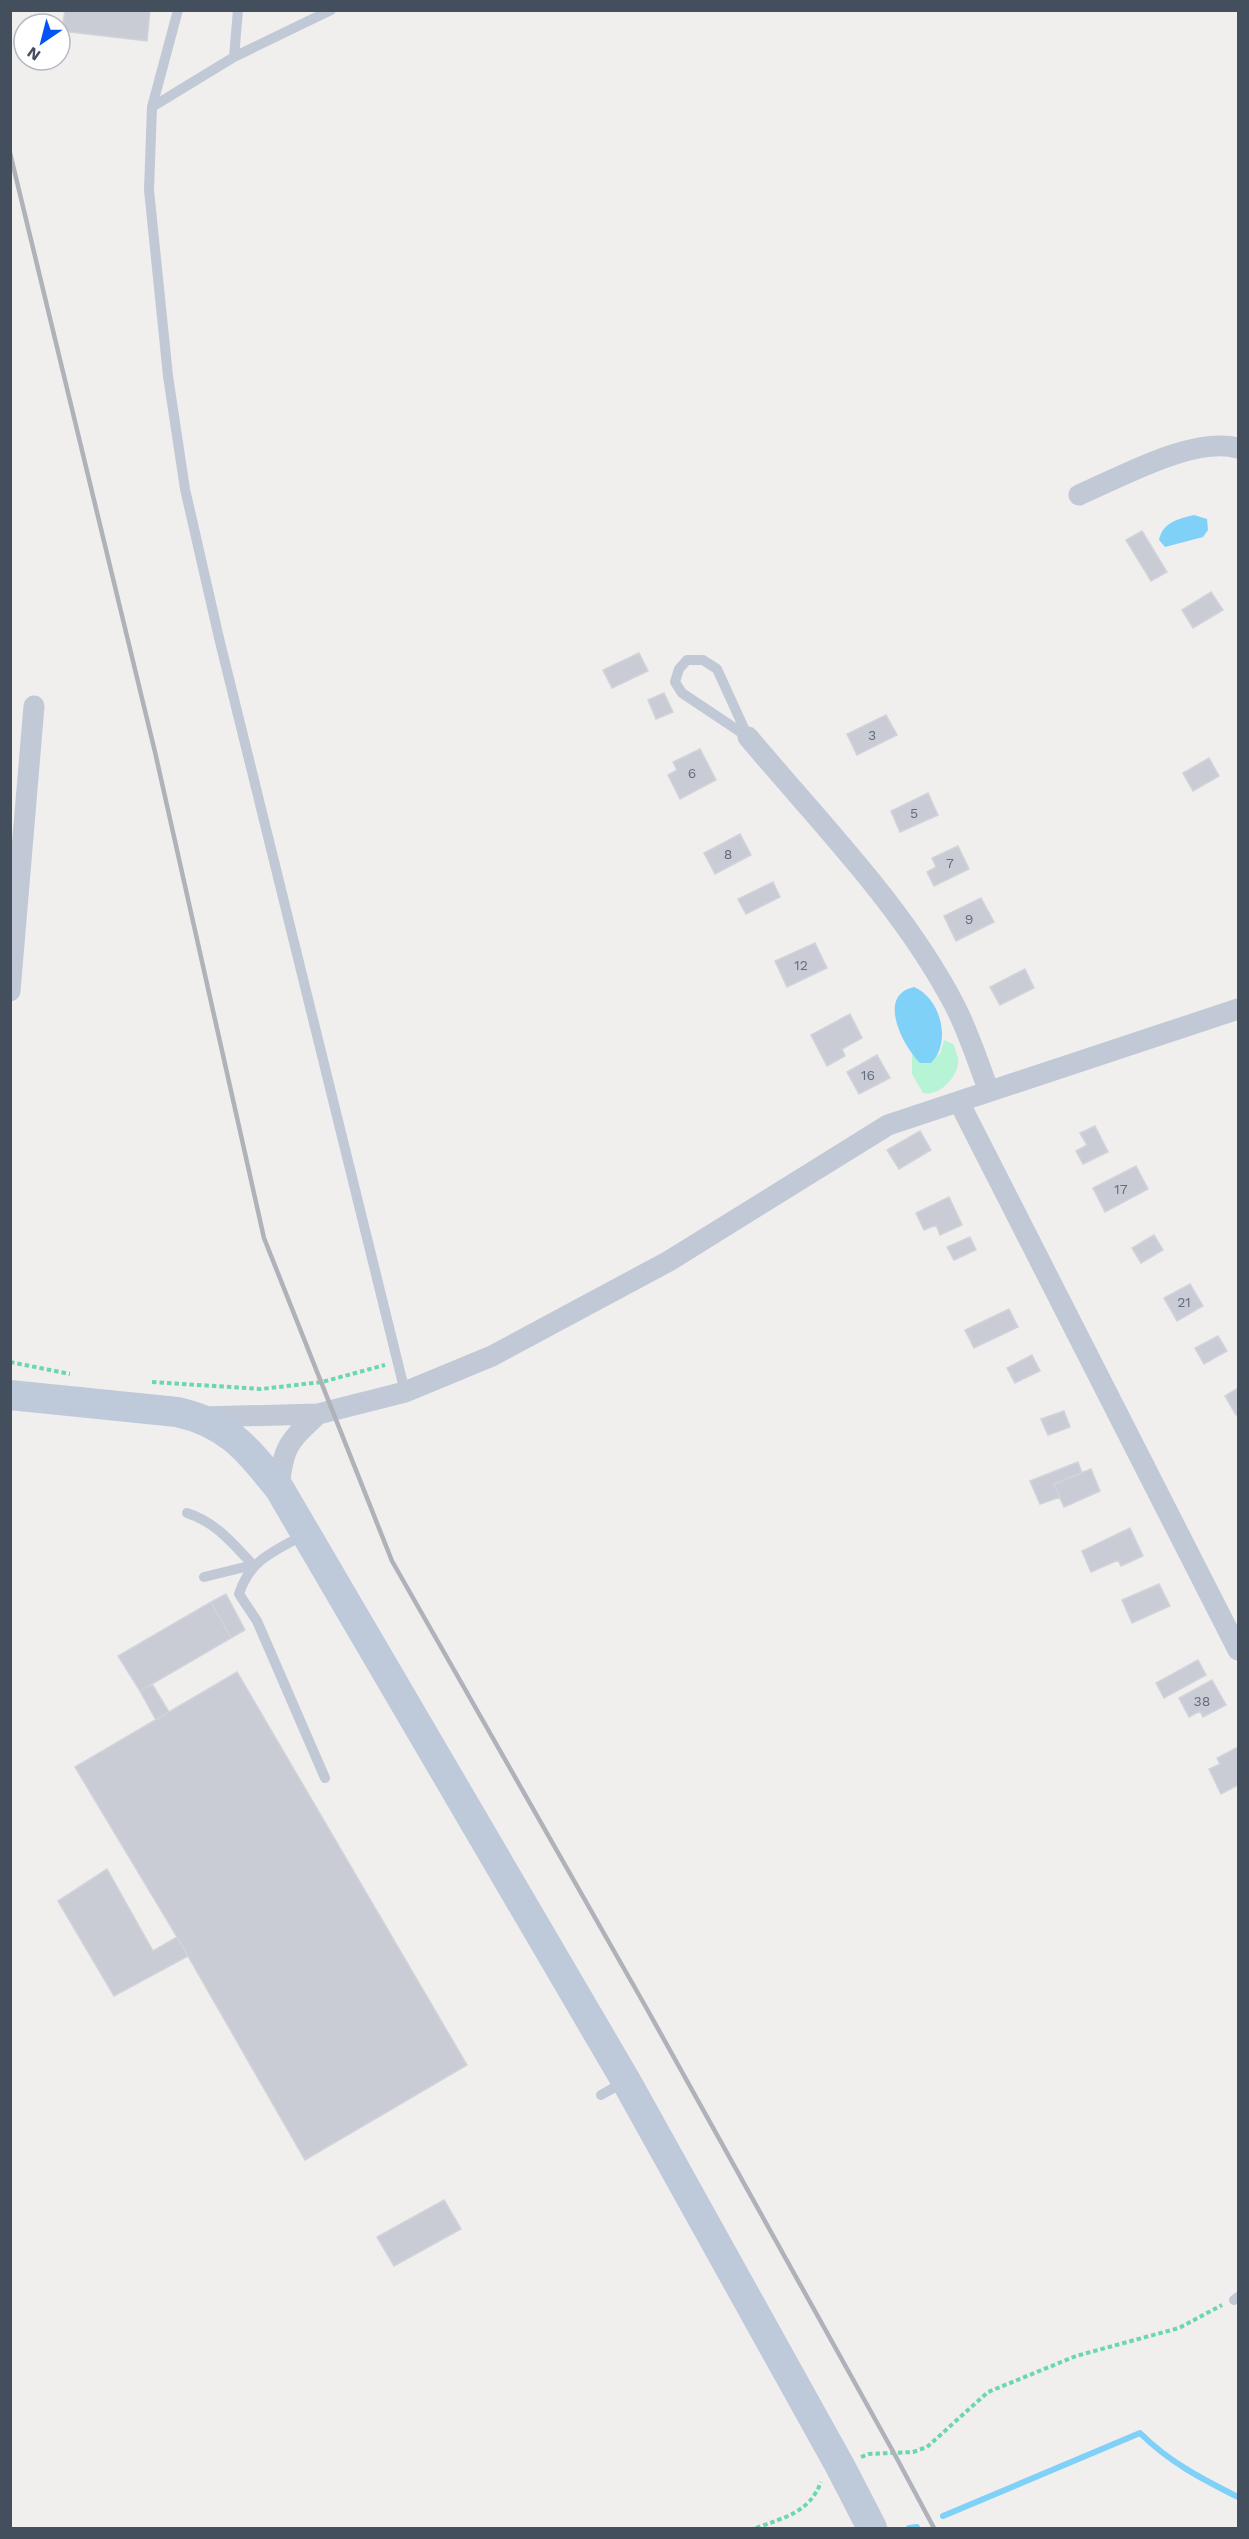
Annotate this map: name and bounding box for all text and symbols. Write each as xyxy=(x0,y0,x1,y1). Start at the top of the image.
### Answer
north arrow xyxy=(12,12,72,72)
text: N xyxy=(23,43,44,65)
house number: 3 xyxy=(868,727,876,743)
house number: 6 xyxy=(688,765,696,781)
house number: 5 xyxy=(910,805,918,821)
house number: 8 xyxy=(724,846,732,862)
house number: 7 xyxy=(946,855,954,871)
house number: 9 xyxy=(965,911,973,927)
house number: 12 xyxy=(794,957,808,973)
house number: 16 xyxy=(861,1067,875,1083)
house number: 17 xyxy=(1114,1181,1128,1197)
house number: 21 xyxy=(1177,1294,1191,1310)
house number: 38 xyxy=(1194,1693,1210,1709)

